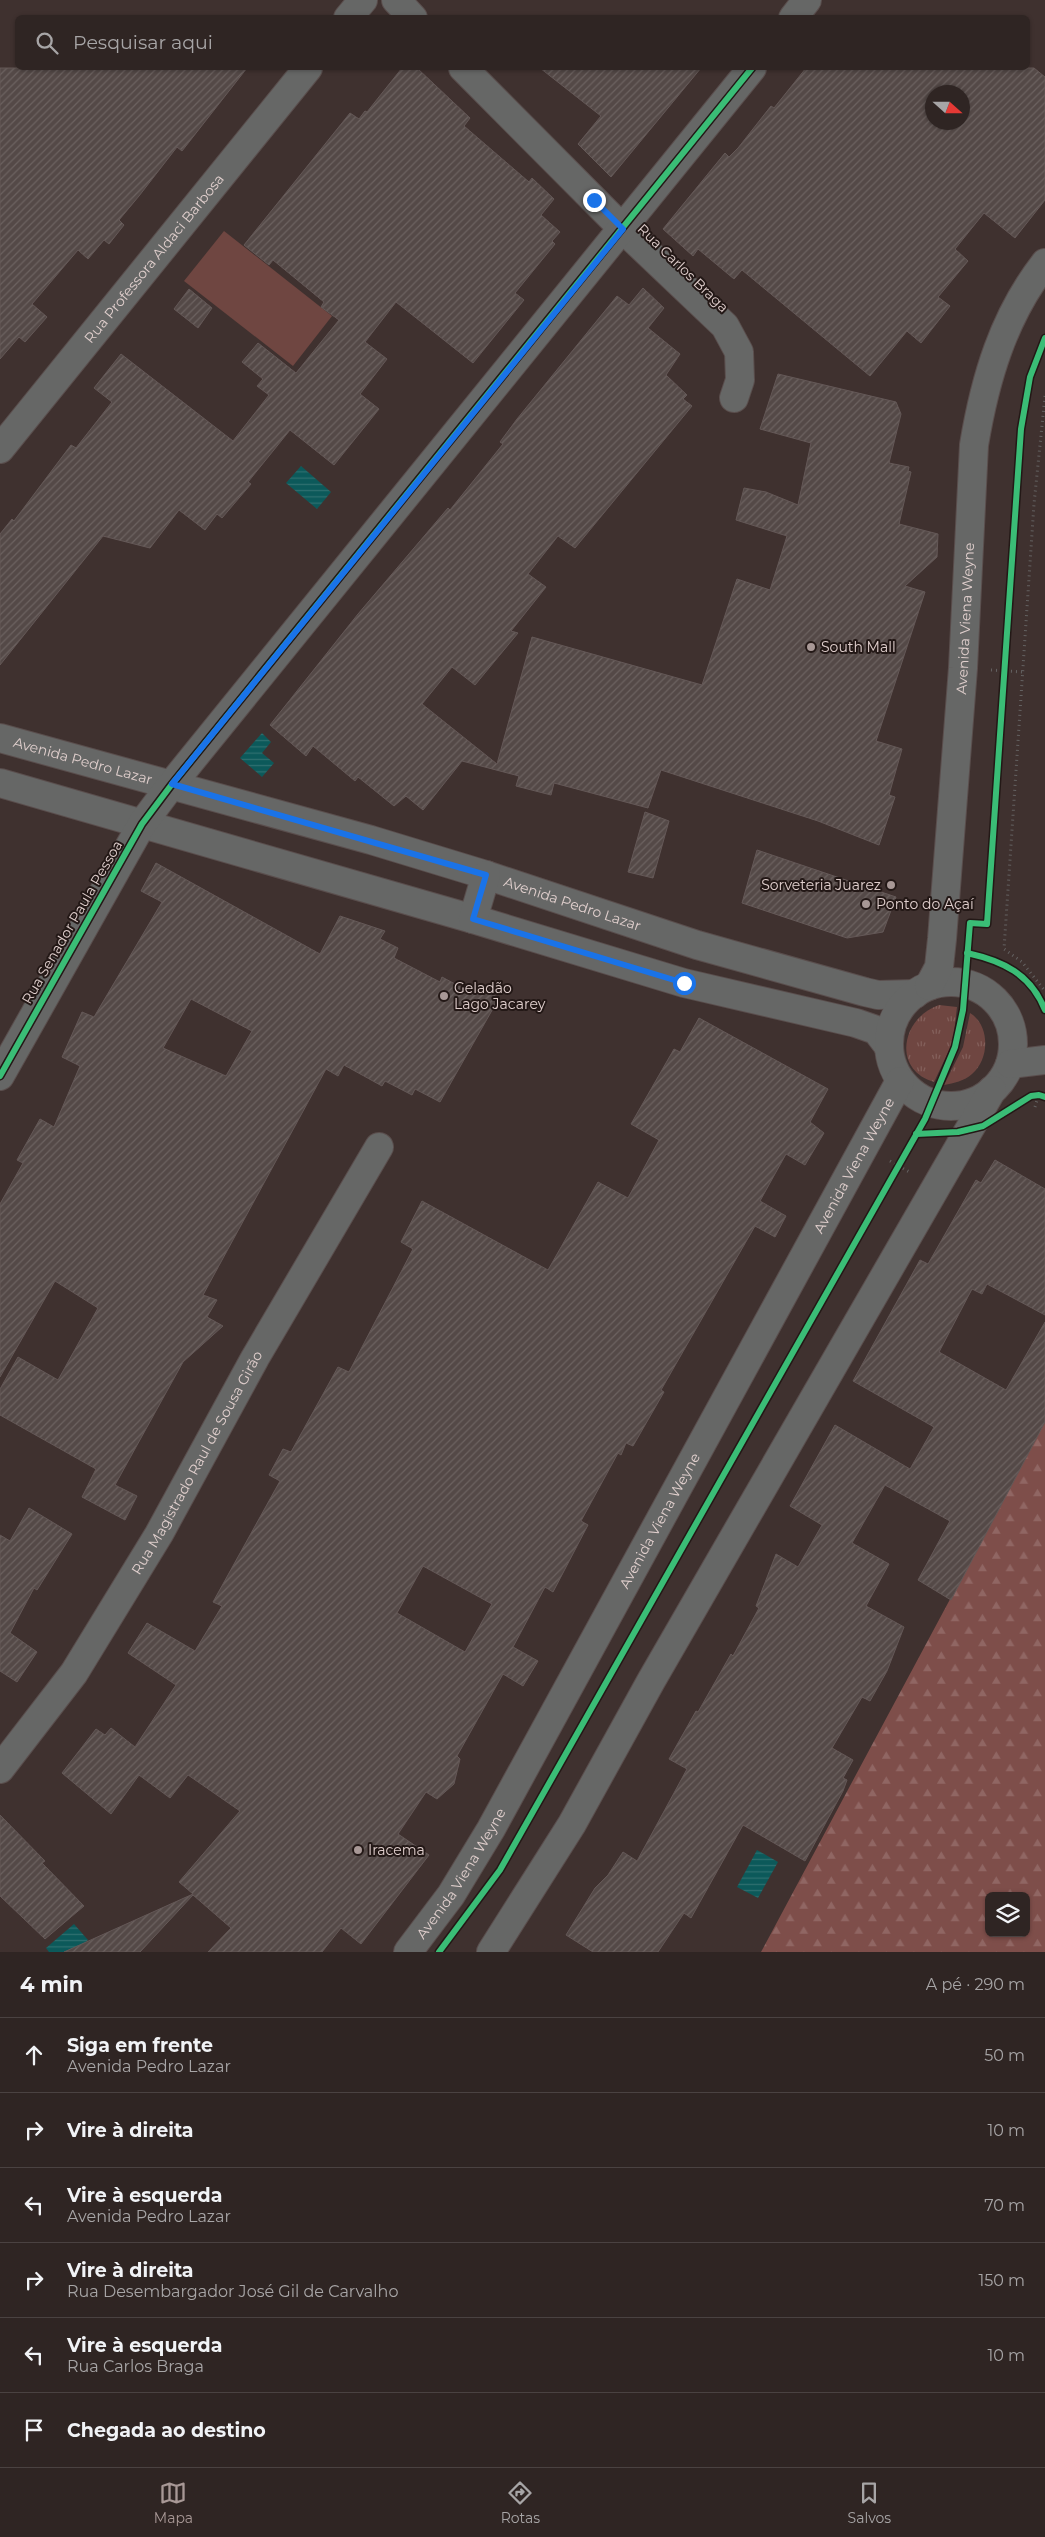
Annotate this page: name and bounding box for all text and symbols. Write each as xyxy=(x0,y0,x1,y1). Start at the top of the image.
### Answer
search box xyxy=(15,15,1030,70)
icon: search xyxy=(33,29,61,57)
text: Pesquisar aqui xyxy=(73,31,213,54)
north arrow xyxy=(925,85,970,130)
street label: Rua Professora Aldaci Barbosa xyxy=(80,170,228,347)
route end xyxy=(583,189,606,212)
street label: Rua Carlos Braga xyxy=(634,220,732,316)
street label: Avenida Viena Weyne xyxy=(952,542,978,695)
place label: South Mall xyxy=(821,638,896,656)
marker: South Mall xyxy=(805,641,817,653)
street label: Avenida Pedro Lazar xyxy=(11,733,155,789)
street label: Rua Senador Paula Pessoa xyxy=(18,837,126,1007)
street label: Avenida Pedro Lazar xyxy=(501,873,644,935)
place label: Sorveteria Juarez xyxy=(761,876,881,894)
marker: Sorveteria Juarez xyxy=(885,879,897,891)
place label: Ponto do Açaí xyxy=(876,895,975,913)
marker: Ponto do Açaí xyxy=(860,898,872,910)
route start xyxy=(673,972,696,995)
place label: Geladão Lago Jacarey xyxy=(454,979,546,1013)
marker: Geladão Lago Jacarey xyxy=(438,990,450,1002)
street label: Avenida Viena Weyne xyxy=(810,1094,898,1236)
street label: Rua Magistrado Raul de Sousa Girão xyxy=(127,1347,266,1578)
street label: Avenida Viena Weyne xyxy=(615,1450,704,1592)
street label: Avenida Viena Weyne xyxy=(412,1805,510,1942)
place label: Iracema xyxy=(368,1841,425,1859)
marker: Iracema xyxy=(352,1844,364,1856)
map controls xyxy=(985,1892,1030,1937)
button: layers xyxy=(985,1892,1030,1937)
text: 4 min xyxy=(20,1972,83,1997)
text: A pé · 290 m xyxy=(926,1975,1025,1994)
text: Siga em frente xyxy=(67,2034,213,2057)
icon: ahead xyxy=(20,2041,48,2069)
text: 50 m xyxy=(984,2046,1025,2065)
text: Avenida Pedro Lazar xyxy=(67,2057,231,2076)
icon: right xyxy=(20,2116,48,2144)
text: Vire à direita xyxy=(67,2119,194,2142)
text: 10 m xyxy=(987,2121,1025,2140)
text: Vire à esquerda xyxy=(67,2184,222,2207)
icon: left xyxy=(20,2191,48,2219)
text: 70 m xyxy=(984,2196,1025,2215)
text: Avenida Pedro Lazar xyxy=(67,2207,231,2226)
text: Vire à direita xyxy=(67,2259,194,2282)
icon: right xyxy=(20,2266,48,2294)
text: 150 m xyxy=(978,2271,1025,2290)
text: Rua Desembargador José Gil de Carvalho xyxy=(67,2282,398,2301)
text: Vire à esquerda xyxy=(67,2334,222,2357)
icon: left xyxy=(20,2341,48,2369)
text: 10 m xyxy=(987,2346,1025,2365)
text: Rua Carlos Braga xyxy=(67,2357,204,2376)
icon: arrive xyxy=(20,2416,48,2444)
text: Chegada ao destino xyxy=(67,2419,266,2442)
tab: Mapa xyxy=(154,2479,193,2527)
tab: Rotas xyxy=(501,2479,540,2527)
tab: Salvos xyxy=(848,2479,891,2527)

